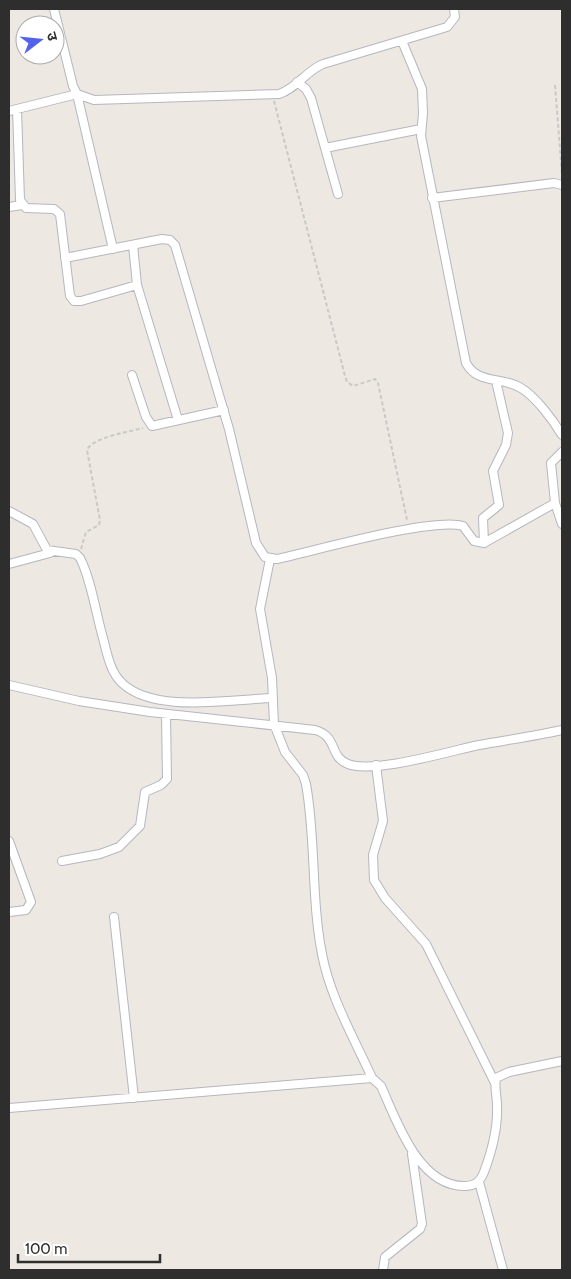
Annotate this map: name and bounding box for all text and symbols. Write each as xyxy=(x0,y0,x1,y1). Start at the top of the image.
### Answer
north arrow xyxy=(15,15,65,65)
text: उ xyxy=(43,30,62,44)
scale bar xyxy=(18,1232,160,1264)
text: 100 m xyxy=(25,1240,67,1258)

